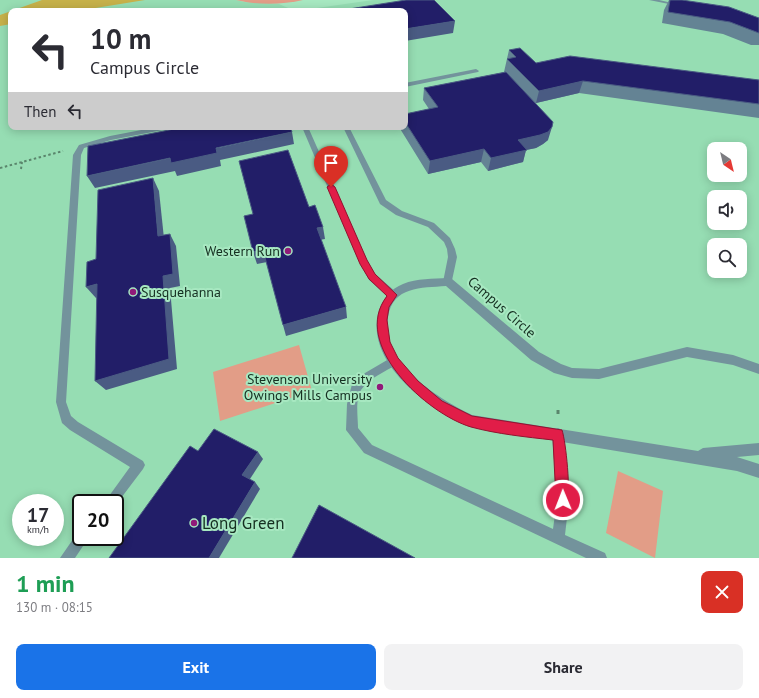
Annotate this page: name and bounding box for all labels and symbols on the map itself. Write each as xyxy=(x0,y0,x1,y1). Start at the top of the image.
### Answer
north arrow xyxy=(707,142,747,182)
pin xyxy=(314,146,348,187)
place label: Western Run xyxy=(205,242,280,260)
marker: Western Run xyxy=(283,246,293,256)
street label: Campus Circle xyxy=(464,272,540,342)
place label: Susquehanna xyxy=(141,283,221,301)
marker: Susquehanna xyxy=(128,287,138,297)
place label: Stevenson University Owings Mills Campus xyxy=(244,370,372,404)
marker: Stevenson University Owings Mills Campus xyxy=(375,382,385,392)
position arrow xyxy=(542,479,584,521)
speed limit sign: 20 xyxy=(72,494,124,546)
place label: Long Green xyxy=(202,512,284,534)
marker: Long Green xyxy=(189,518,199,528)

